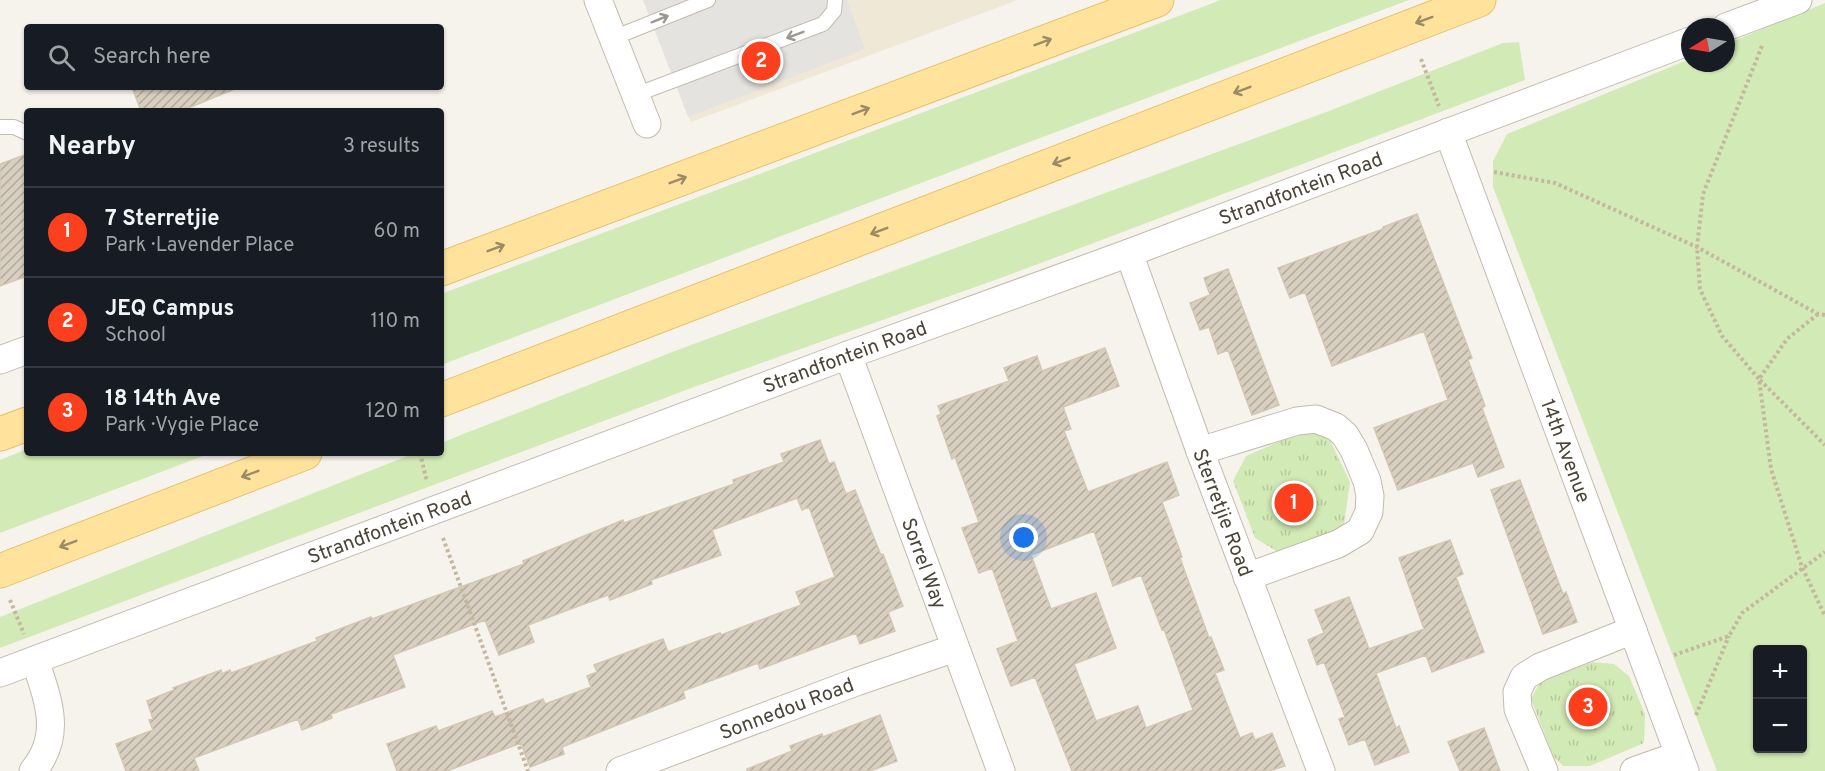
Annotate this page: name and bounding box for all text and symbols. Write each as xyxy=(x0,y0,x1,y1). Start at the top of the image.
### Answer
one-way arrow xyxy=(651,13,669,24)
one-way arrow xyxy=(1416,16,1434,27)
north arrow xyxy=(1681,18,1735,72)
search box xyxy=(24,24,444,90)
one-way arrow xyxy=(786,30,805,41)
one-way arrow xyxy=(1034,36,1052,47)
pin: 2 xyxy=(742,38,780,84)
icon: search xyxy=(45,41,78,74)
text: Search here xyxy=(93,44,211,71)
one-way arrow xyxy=(1234,85,1252,96)
one-way arrow xyxy=(851,105,870,116)
text: Nearby xyxy=(48,131,136,164)
text: 3 results xyxy=(343,134,420,160)
street label: Strandfontein Road xyxy=(1216,147,1387,233)
one-way arrow xyxy=(1052,156,1070,167)
one-way arrow xyxy=(668,173,687,184)
text: 7 Sterretjie xyxy=(105,206,219,233)
text: 1 xyxy=(64,219,72,245)
text: 60 m xyxy=(374,219,420,245)
one-way arrow xyxy=(870,226,889,237)
text: Park · Lavender Place xyxy=(105,233,294,259)
one-way arrow xyxy=(486,242,505,253)
text: JEQ Campus xyxy=(105,296,234,323)
text: 2 xyxy=(61,309,74,335)
text: 110 m xyxy=(371,309,420,335)
street label: Strandfontein Road xyxy=(760,316,931,401)
text: School xyxy=(105,323,166,349)
text: 18 14th Ave xyxy=(105,386,221,413)
street label: 14th Avenue xyxy=(1533,396,1595,507)
text: 3 xyxy=(62,399,74,425)
text: 120 m xyxy=(366,399,420,425)
text: Park · Vygie Place xyxy=(105,413,259,439)
street label: Sterretjie Road xyxy=(1185,445,1257,581)
one-way arrow xyxy=(241,469,260,480)
pin: 1 xyxy=(1274,480,1314,526)
street label: Strandfontein Road xyxy=(305,486,476,571)
street label: Sorrel Way xyxy=(894,515,951,613)
your location xyxy=(1009,523,1038,552)
one-way arrow xyxy=(59,540,78,551)
map controls xyxy=(1753,645,1807,753)
button: + xyxy=(1753,645,1807,699)
street label: Sonnedou Road xyxy=(716,673,858,747)
pin: 3 xyxy=(1568,684,1608,730)
button: − xyxy=(1753,699,1807,753)

